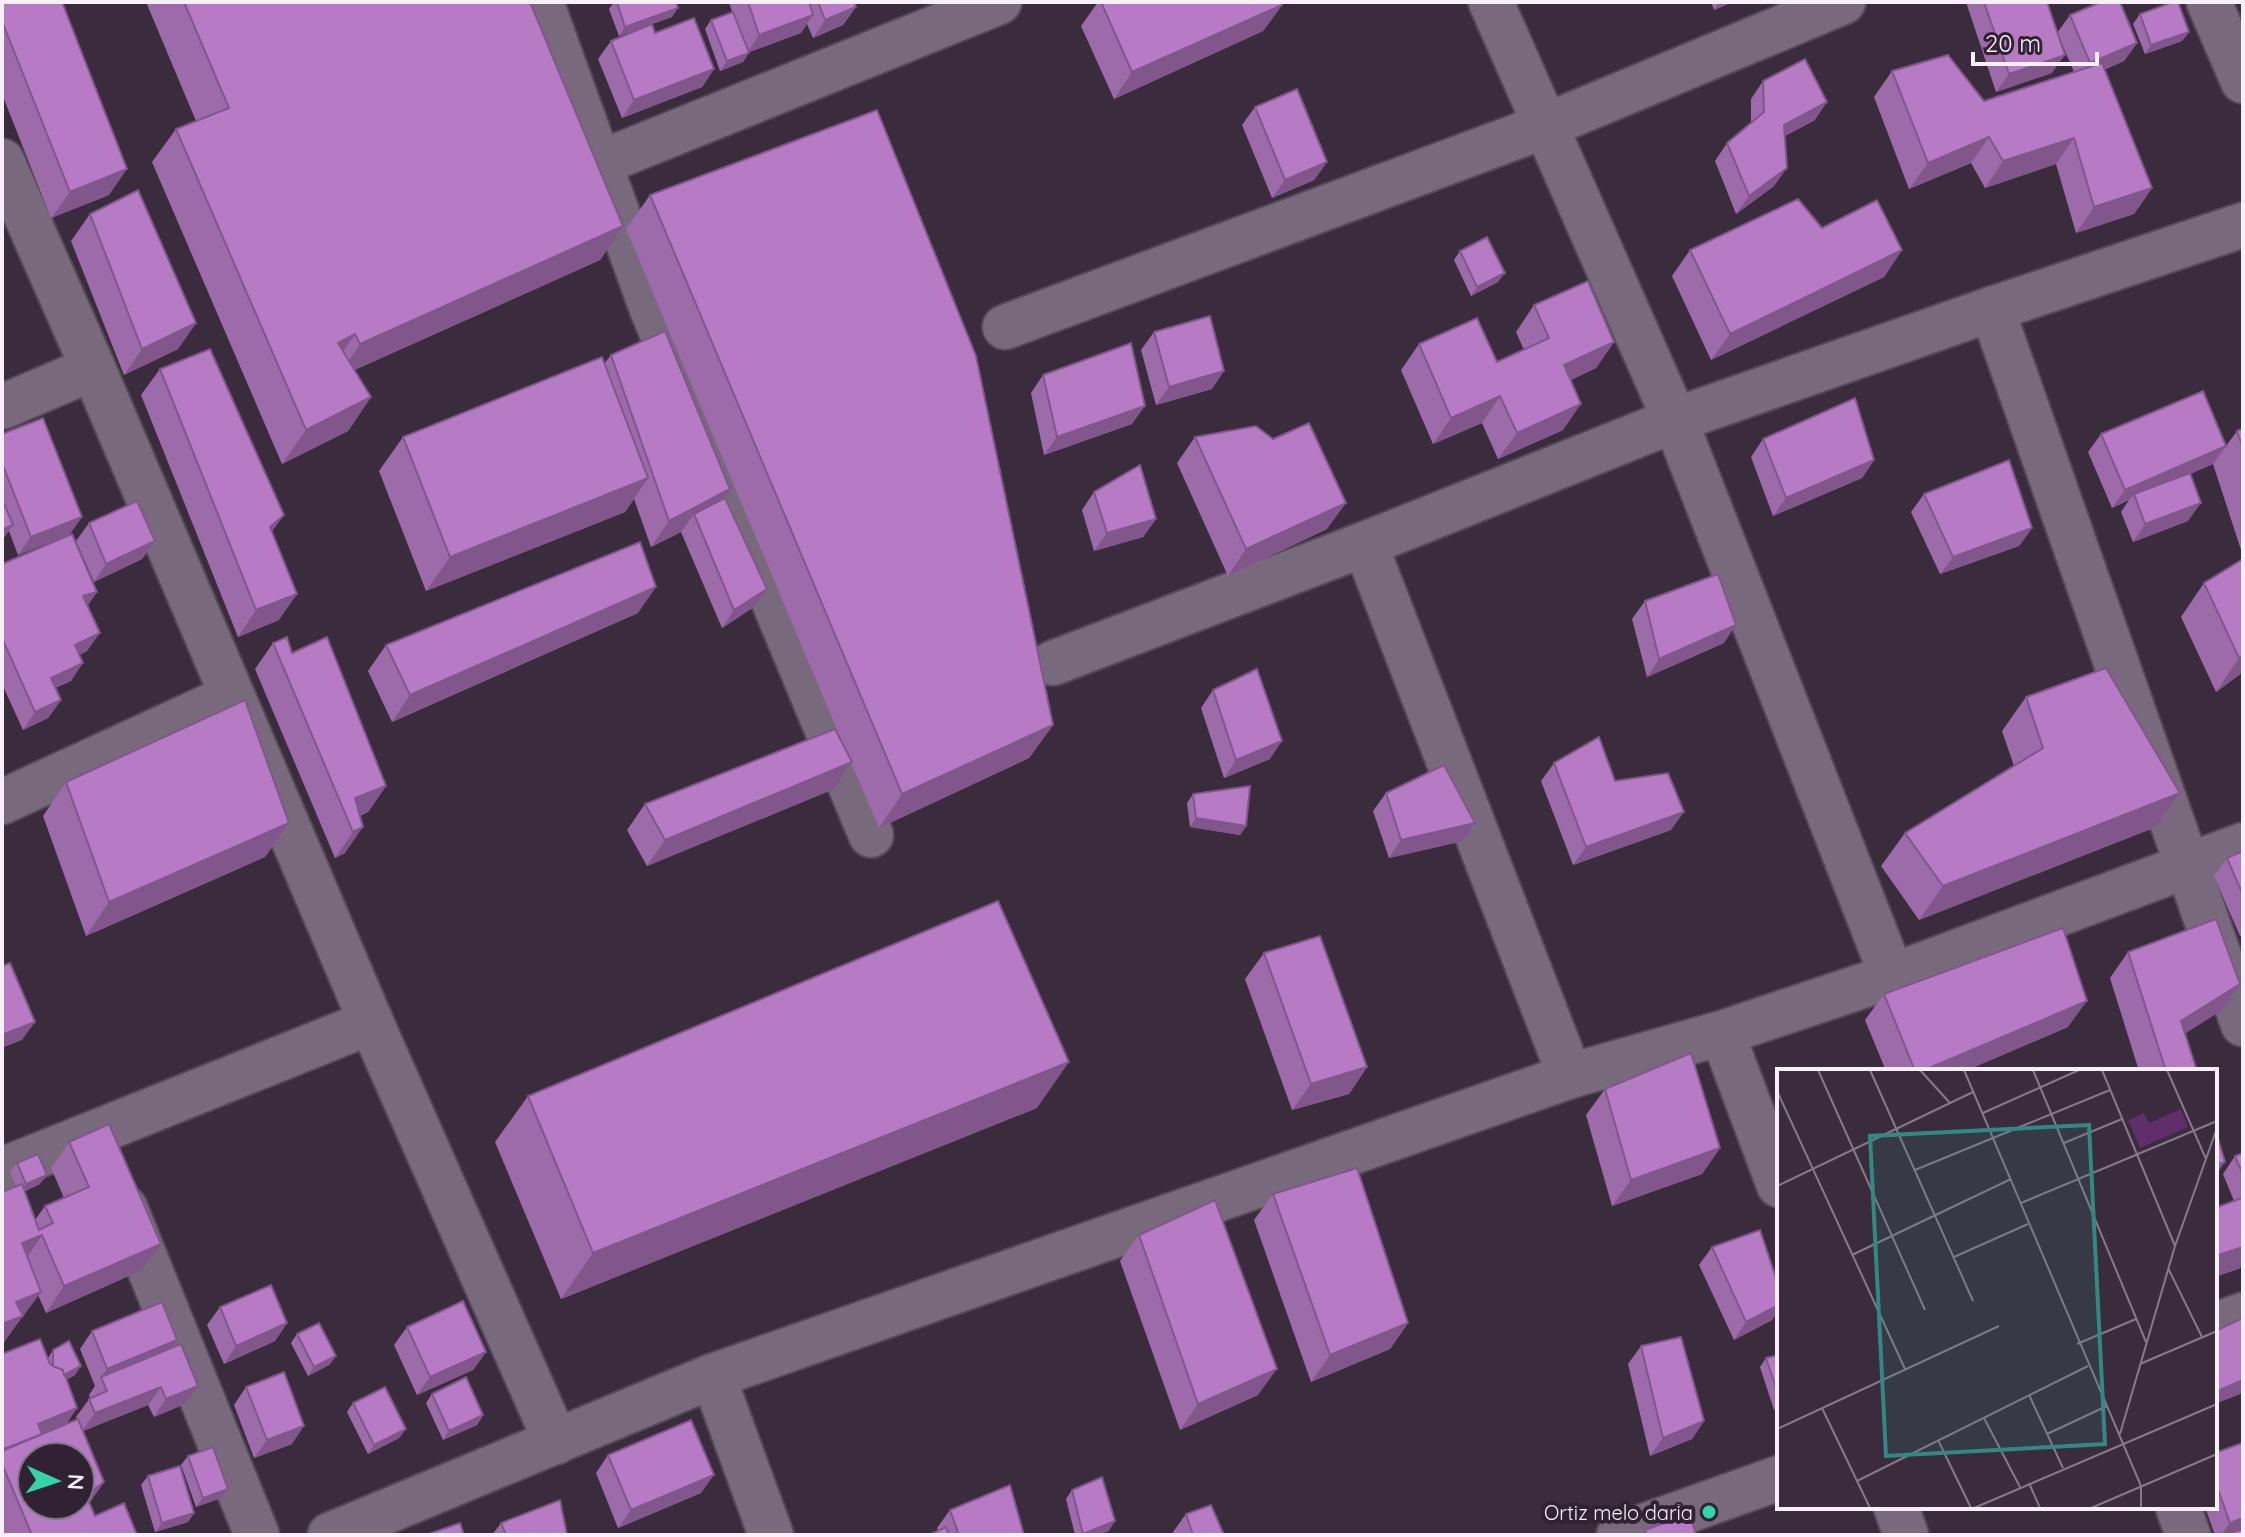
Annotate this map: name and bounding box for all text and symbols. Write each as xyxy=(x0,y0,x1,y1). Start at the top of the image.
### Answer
scale bar xyxy=(1973,16,2097,66)
text: 20 m xyxy=(1985,28,2041,58)
inset map xyxy=(1777,1069,2217,1509)
north arrow xyxy=(16,1441,96,1521)
text: N xyxy=(62,1473,90,1491)
place label: Ortiz melo daria xyxy=(1544,1500,1693,1525)
marker: Ortiz melo daria xyxy=(1700,1503,1718,1521)

